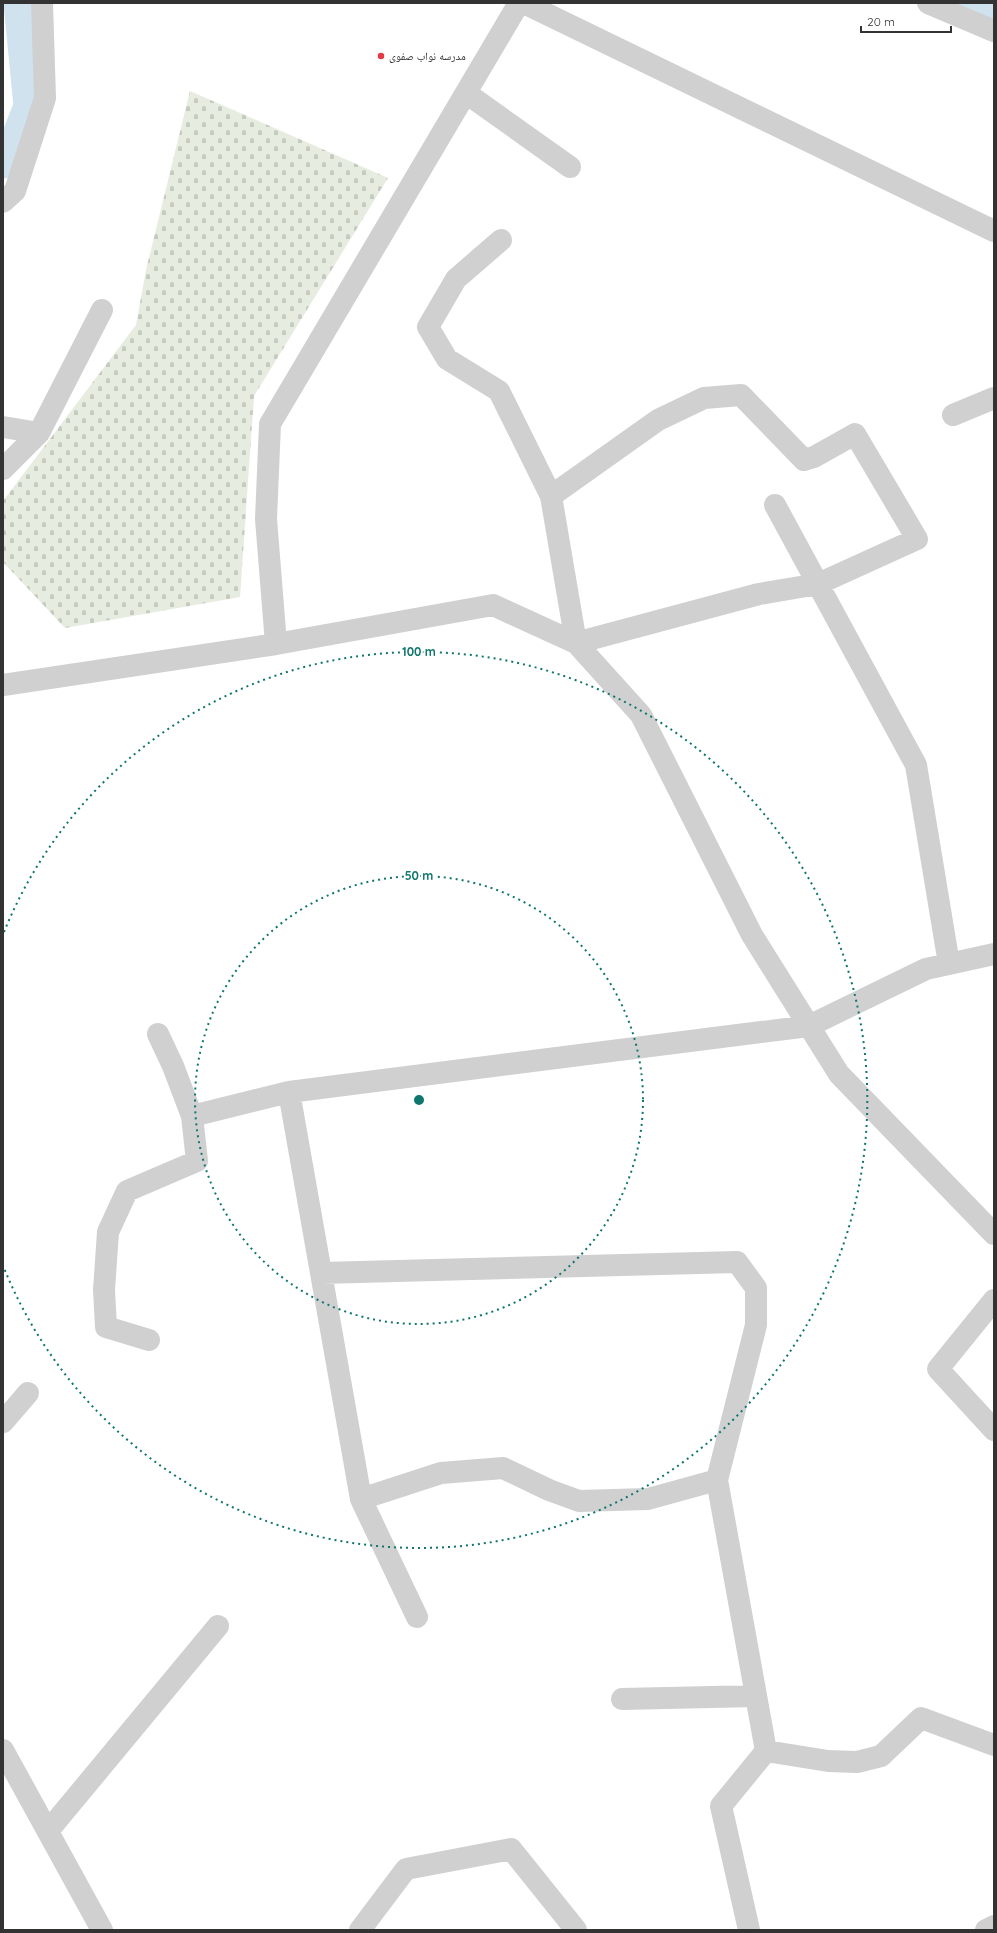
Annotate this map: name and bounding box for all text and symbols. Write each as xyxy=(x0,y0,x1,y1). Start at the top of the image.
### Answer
scale bar xyxy=(861,8,951,34)
text: 20 m xyxy=(867,14,895,29)
place label: مدرسه نواب صفوی xyxy=(389,49,466,63)
marker: مدرسه نواب صفوی xyxy=(376,51,386,61)
text: 100 m xyxy=(402,644,436,659)
text: 50 m xyxy=(405,868,433,883)
centre of rings xyxy=(412,1093,426,1107)

